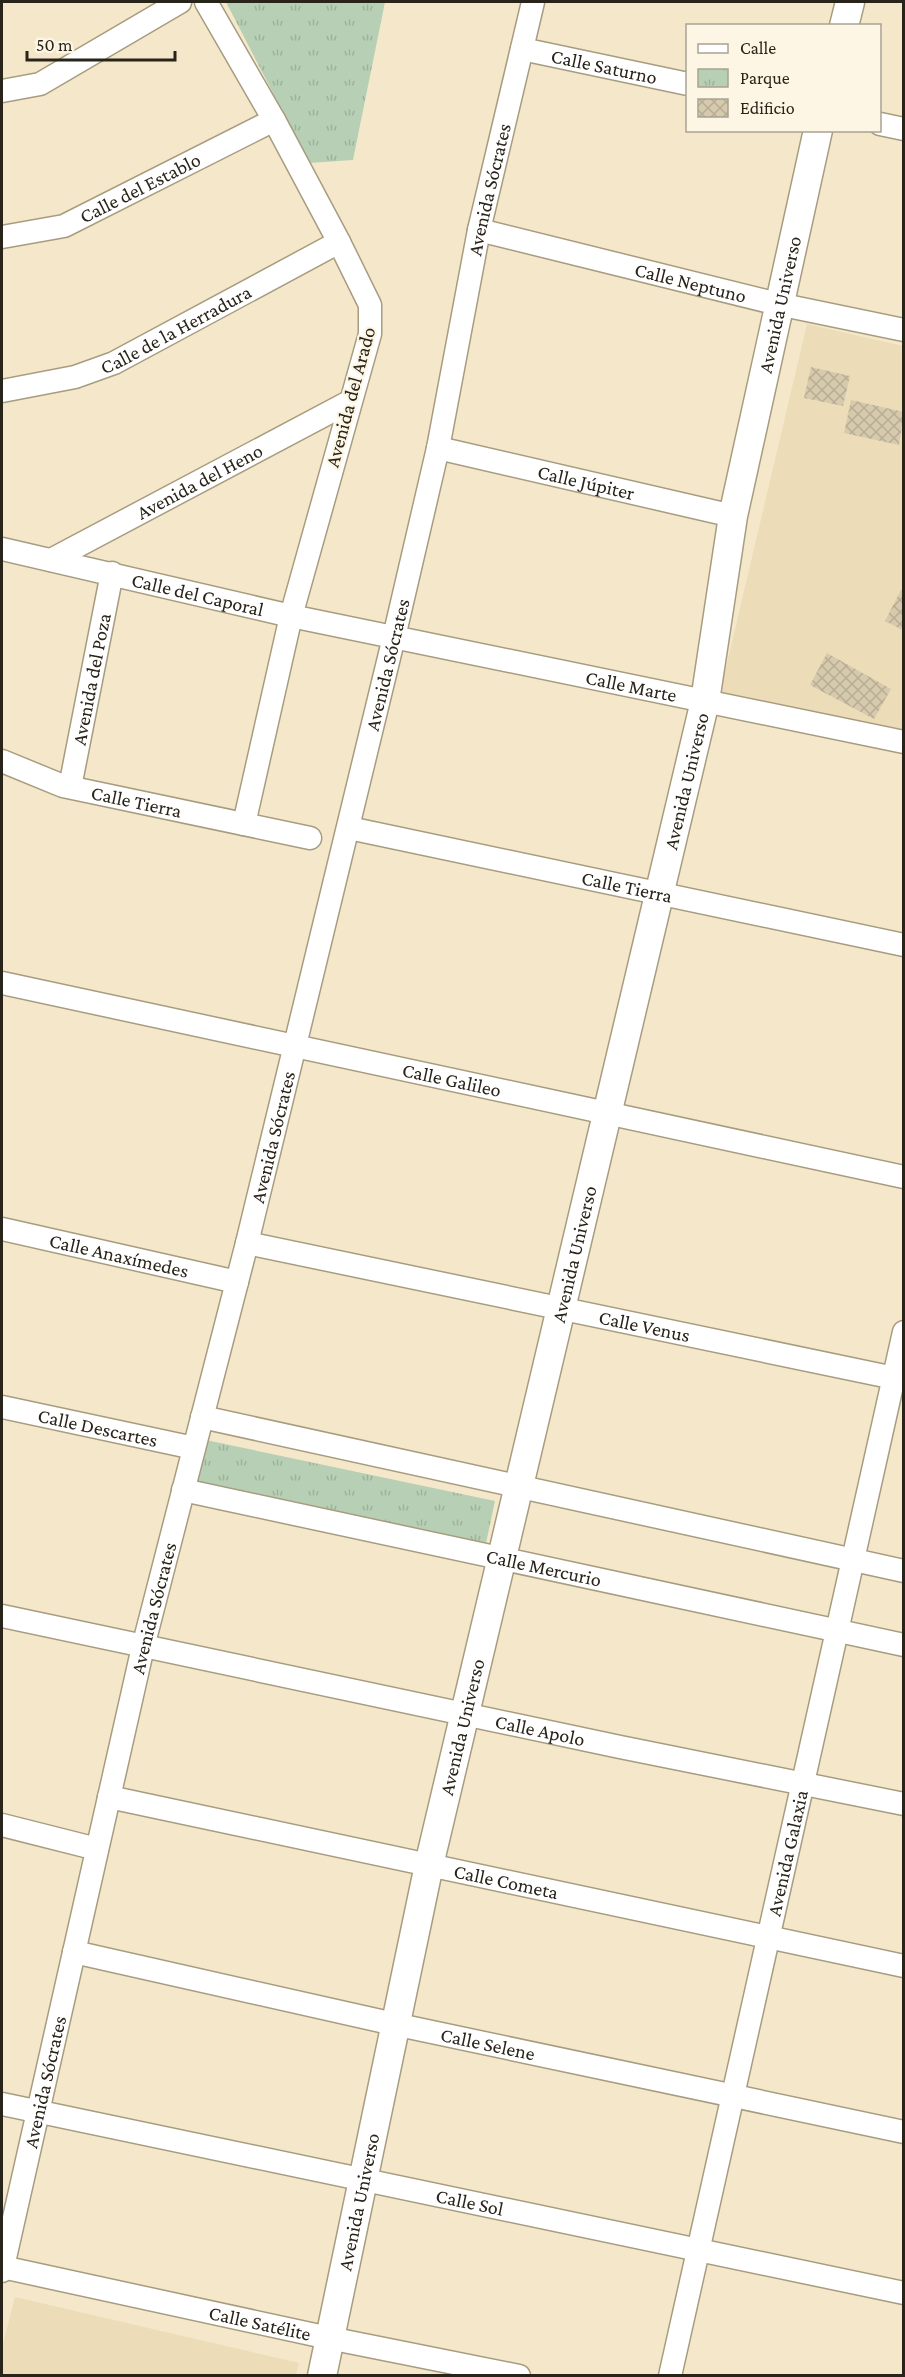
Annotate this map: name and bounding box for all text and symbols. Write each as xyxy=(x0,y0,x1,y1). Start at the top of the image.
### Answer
scale bar xyxy=(27,24,176,62)
legend xyxy=(686,24,881,132)
text: 50 m xyxy=(36,35,73,55)
text: Calle xyxy=(740,38,776,58)
street label: Calle Saturno xyxy=(549,44,659,88)
text: Parque xyxy=(740,68,790,88)
text: Edificio xyxy=(740,98,795,118)
street label: Avenida Sócrates xyxy=(463,121,515,257)
street label: Calle del Establo xyxy=(76,148,204,227)
street label: Avenida Universo xyxy=(754,234,805,375)
street label: Calle Neptuno xyxy=(633,258,749,307)
street label: Calle de la Herradura xyxy=(98,280,255,378)
street label: Avenida del Arado xyxy=(321,324,379,470)
street label: Avenida del Heno xyxy=(133,439,266,524)
street label: Calle Júpiter xyxy=(536,460,637,504)
street label: Calle del Caporal xyxy=(130,568,266,620)
street label: Avenida Sócrates xyxy=(361,596,414,733)
street label: Avenida del Poza xyxy=(67,611,115,747)
street label: Calle Marte xyxy=(584,666,679,706)
street label: Avenida Universo xyxy=(659,710,713,852)
street label: Calle Tierra xyxy=(89,781,184,822)
street label: Calle Tierra xyxy=(580,866,674,907)
street label: Calle Galileo xyxy=(400,1058,503,1101)
street label: Avenida Sócrates xyxy=(246,1069,299,1205)
street label: Avenida Universo xyxy=(547,1183,601,1325)
street label: Calle Anaxímedes xyxy=(47,1229,191,1282)
street label: Calle Venus xyxy=(597,1306,692,1346)
street label: Calle Descartes xyxy=(36,1404,160,1451)
street label: Avenida Sócrates xyxy=(126,1540,181,1676)
street label: Calle Mercurio xyxy=(484,1544,603,1591)
street label: Avenida Universo xyxy=(435,1656,489,1797)
street label: Calle Apolo xyxy=(493,1710,587,1750)
street label: Avenida Galaxia xyxy=(762,1788,812,1918)
street label: Calle Cometa xyxy=(452,1860,560,1903)
street label: Avenida Sócrates xyxy=(19,2013,70,2150)
street label: Calle Selene xyxy=(439,2023,537,2065)
street label: Avenida Universo xyxy=(333,2131,384,2272)
street label: Calle Sol xyxy=(434,2184,506,2220)
street label: Calle Satélite xyxy=(207,2301,313,2345)

